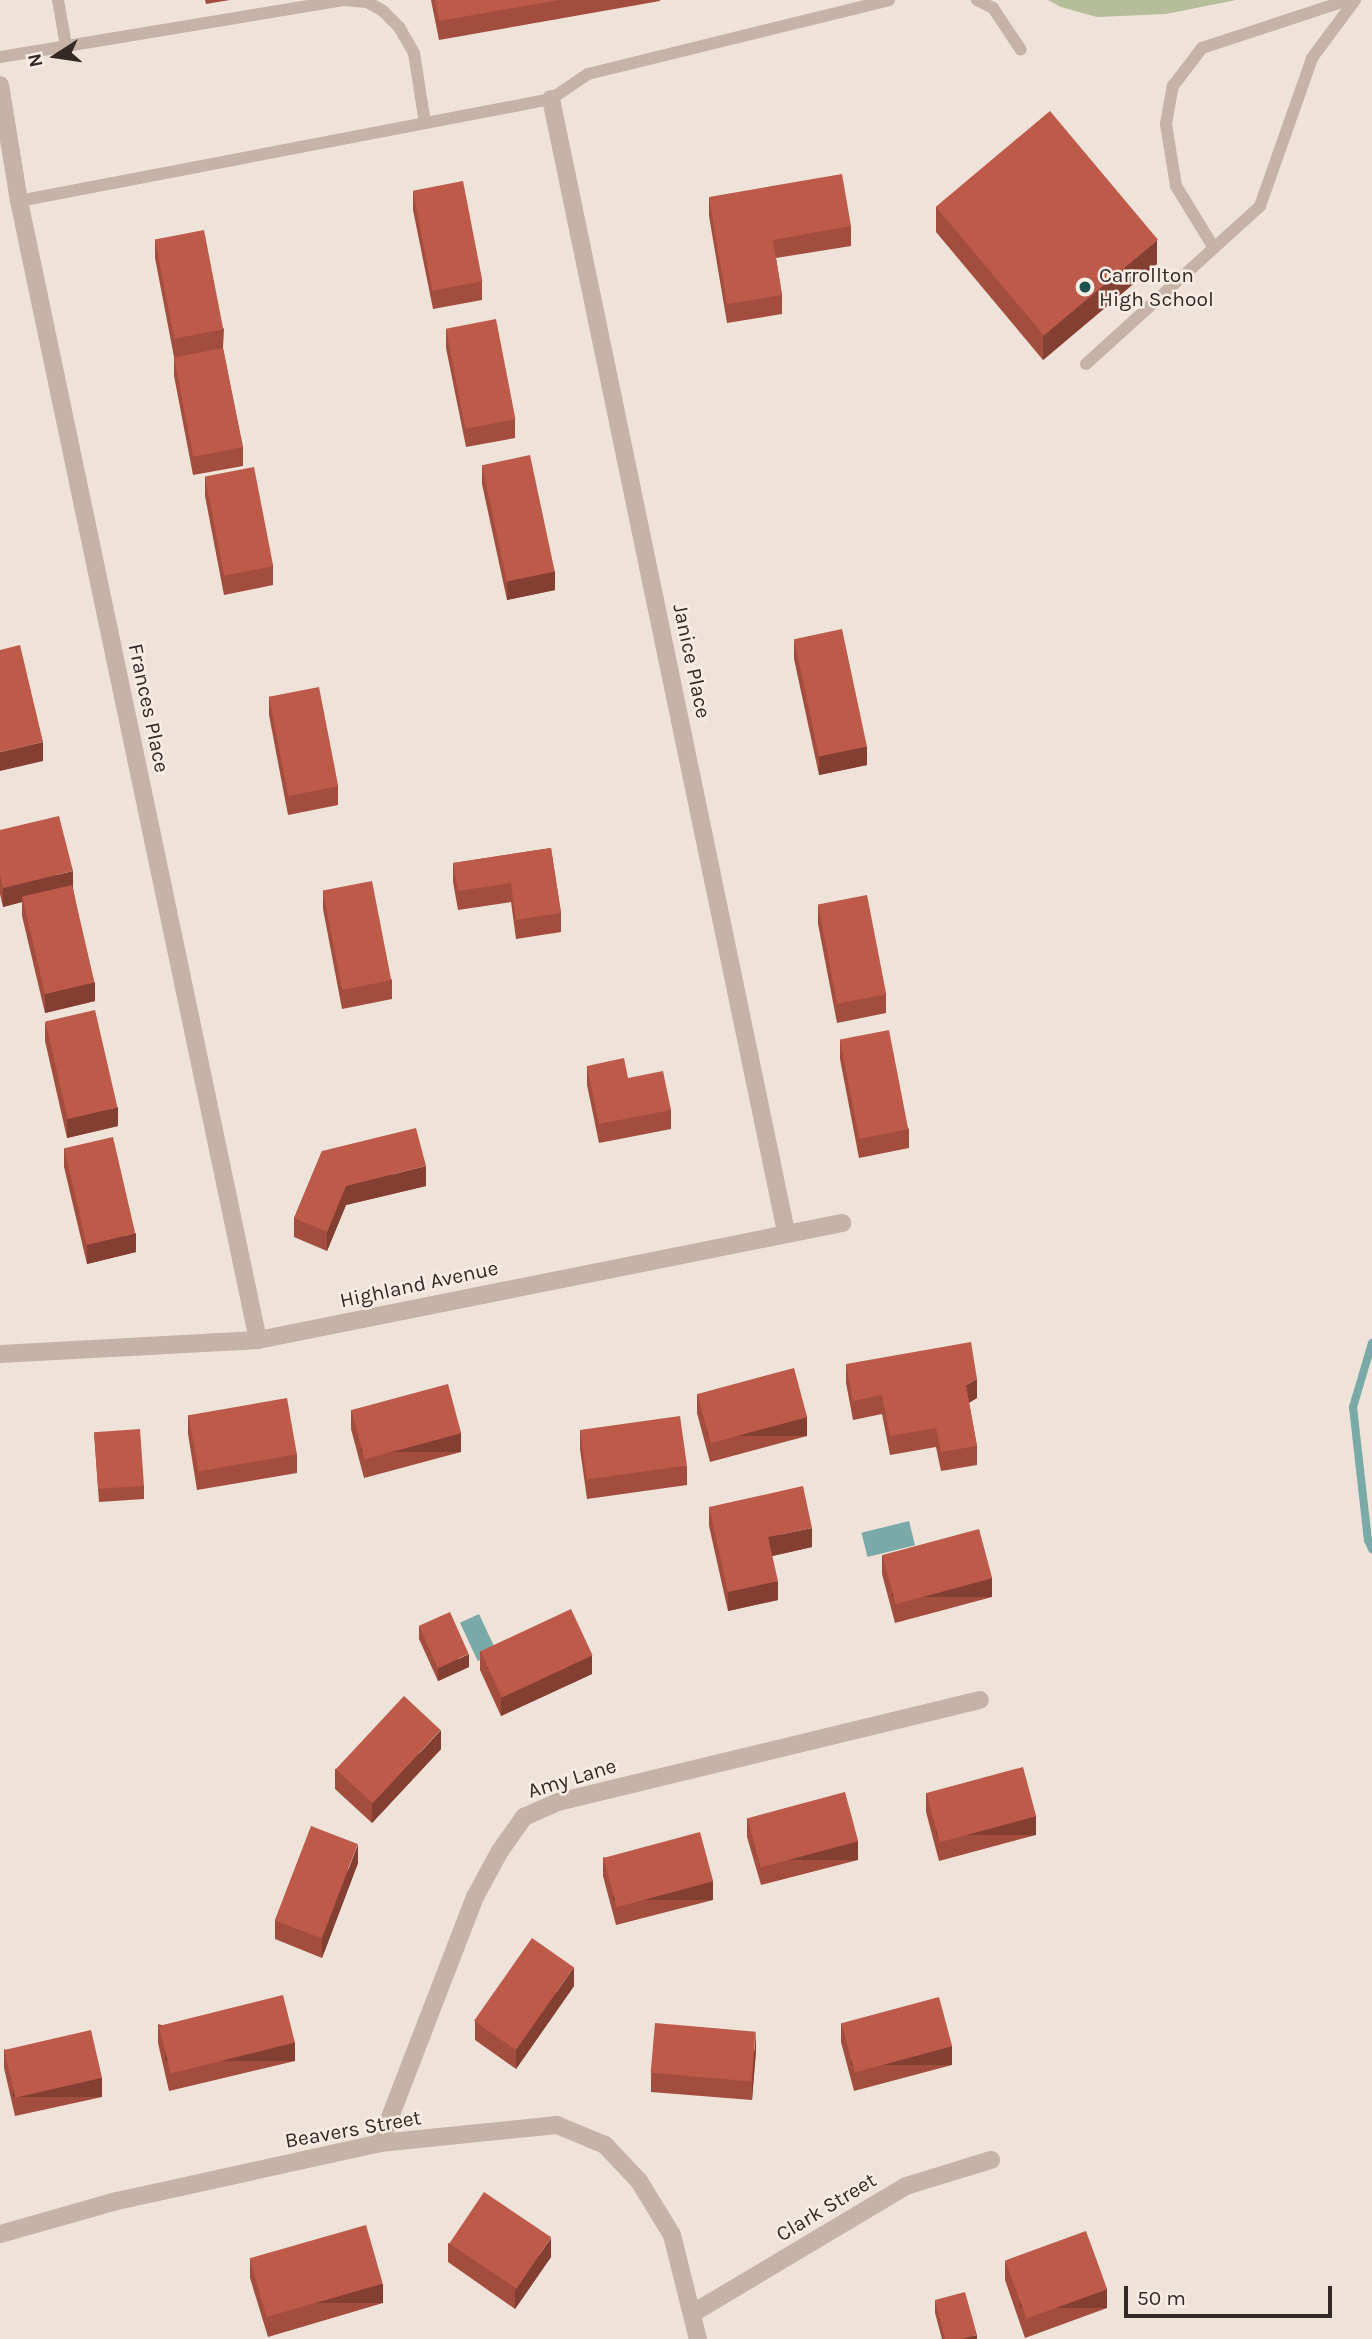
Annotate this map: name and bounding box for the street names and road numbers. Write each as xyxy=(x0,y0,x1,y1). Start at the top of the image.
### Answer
street label: Janice Place xyxy=(668,602,716,720)
street label: Frances Place xyxy=(123,641,175,775)
street label: Highland Avenue xyxy=(337,1255,501,1313)
street label: Amy Lane xyxy=(525,1753,619,1803)
street label: Beavers Street xyxy=(283,2105,423,2153)
street label: Clark Street xyxy=(771,2167,881,2247)

